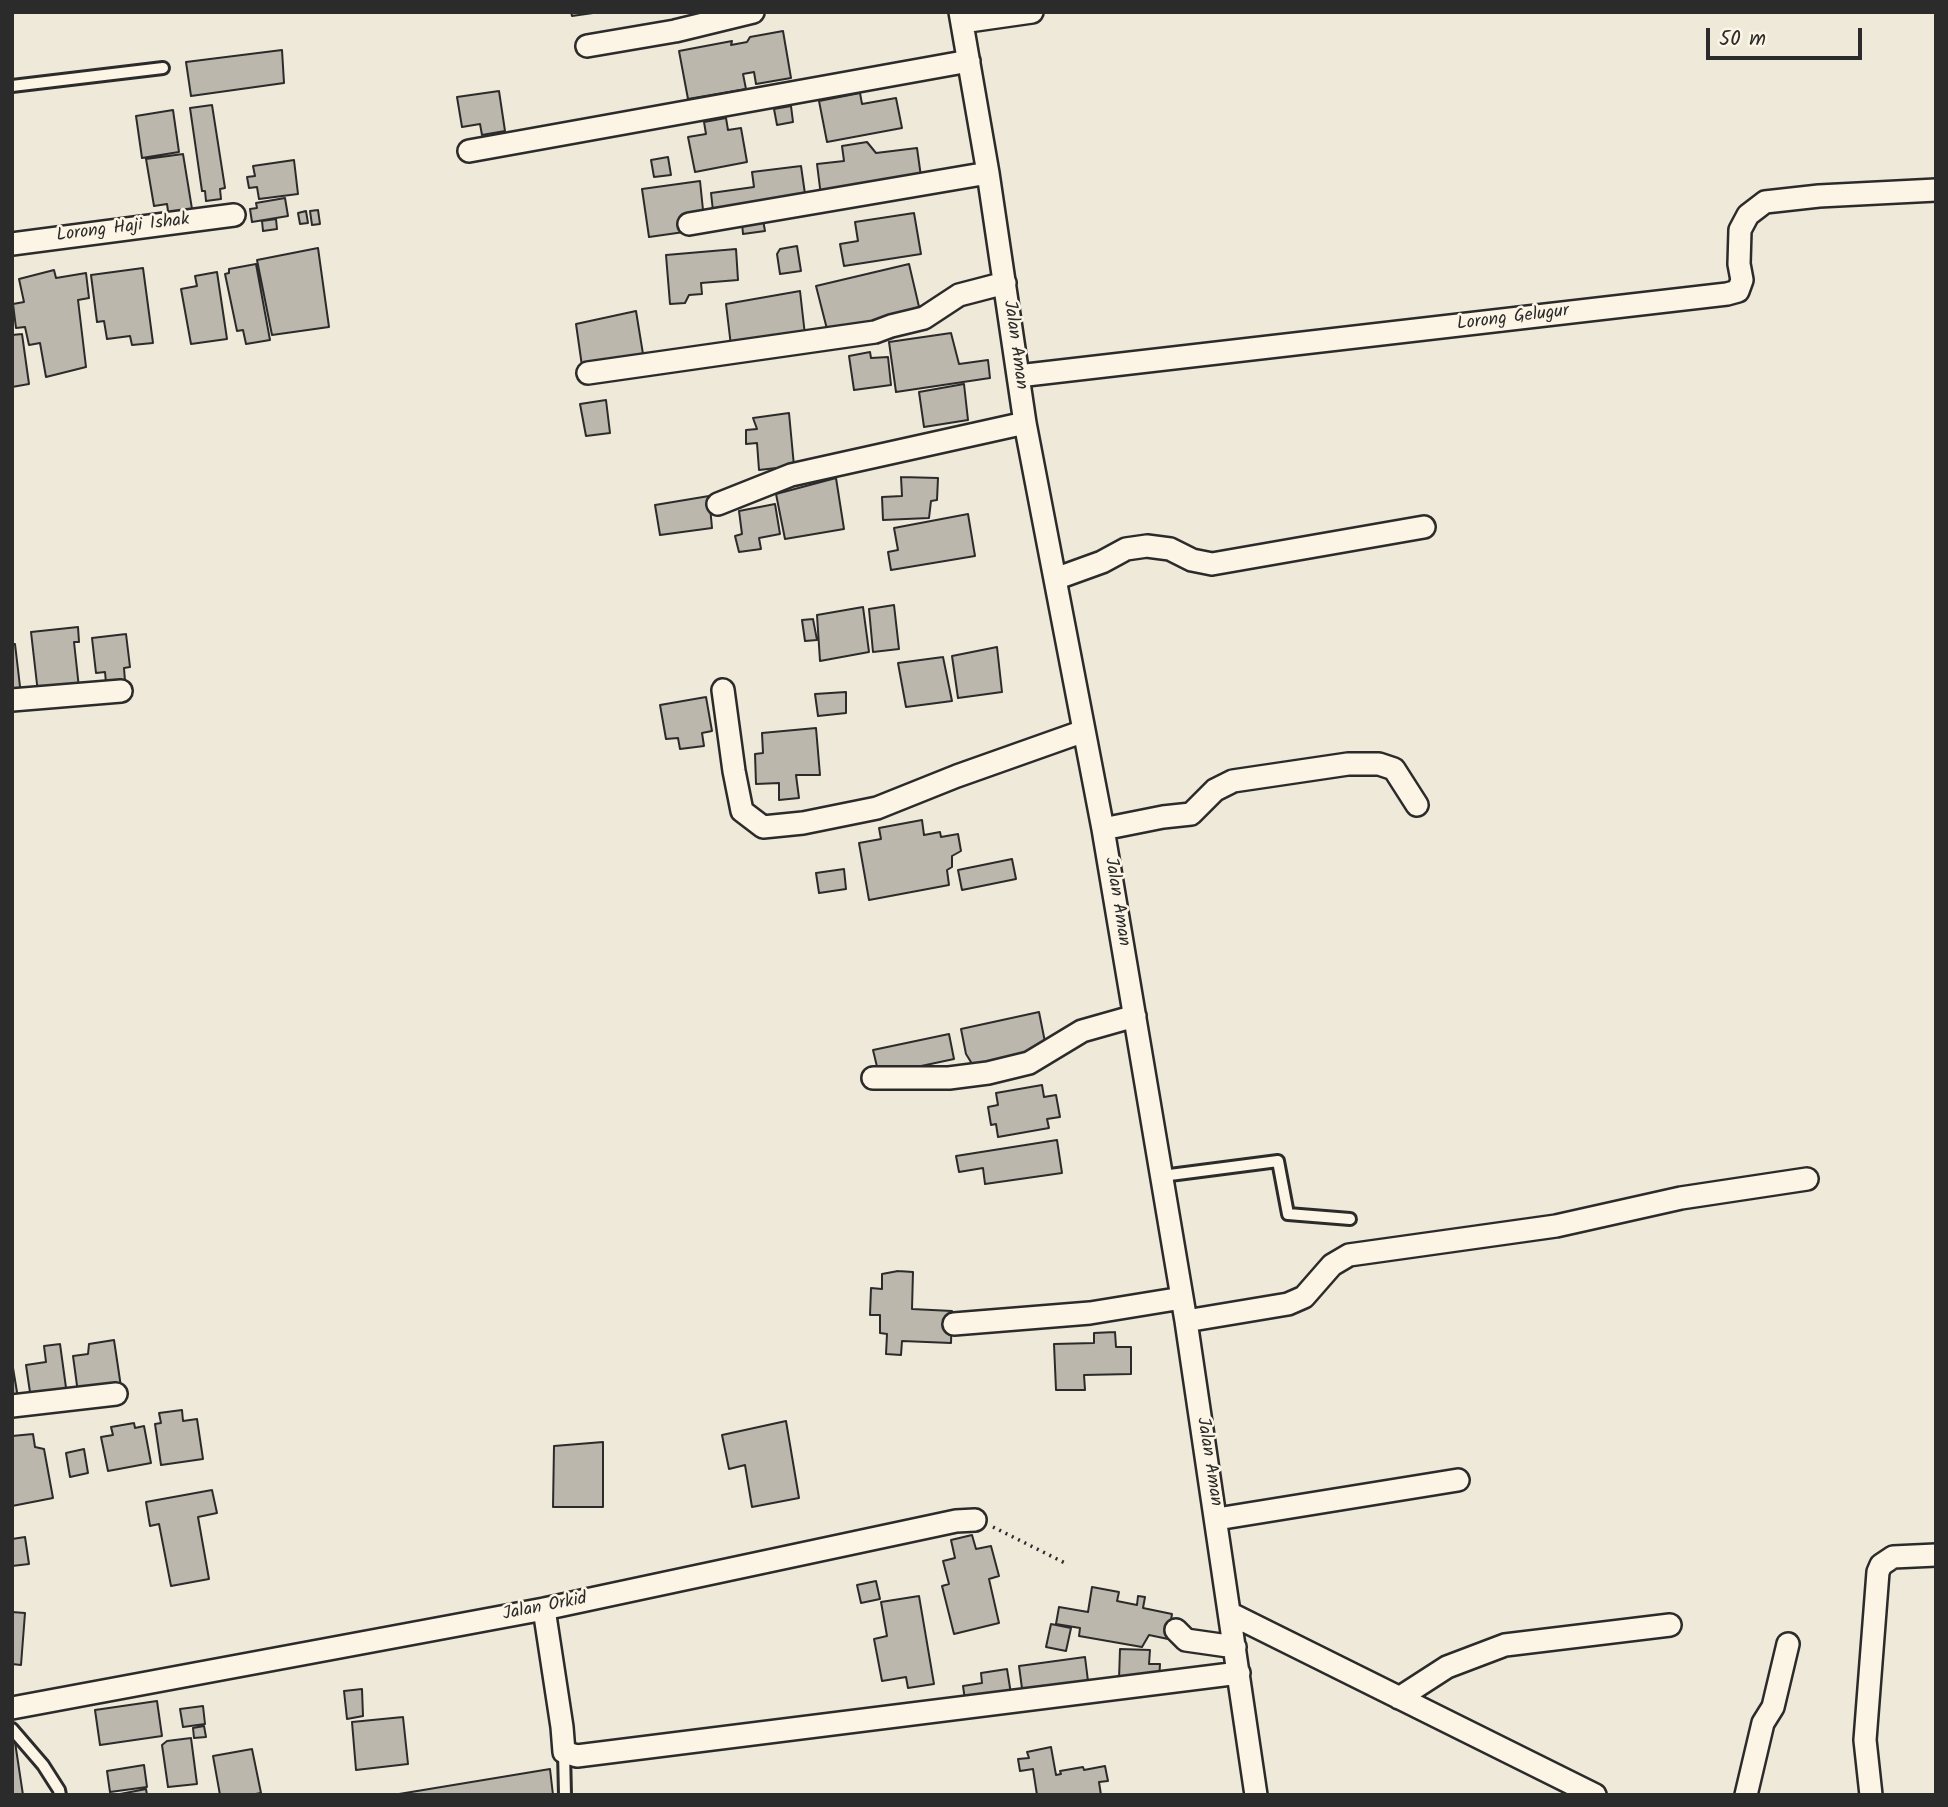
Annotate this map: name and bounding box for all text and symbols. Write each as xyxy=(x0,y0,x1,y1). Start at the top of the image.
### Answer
scale bar xyxy=(1710,14,1866,58)
text: 50 m xyxy=(1719,23,1766,56)
street label: Lorong Haji Ishak xyxy=(55,210,191,248)
street label: Jalan Aman xyxy=(997,299,1031,391)
street label: Lorong Gelugur xyxy=(1456,301,1570,337)
street label: Jalan Aman xyxy=(1098,856,1134,948)
street label: Jalan Aman xyxy=(1190,1416,1226,1508)
street label: Jalan Orkid xyxy=(501,1589,589,1627)

